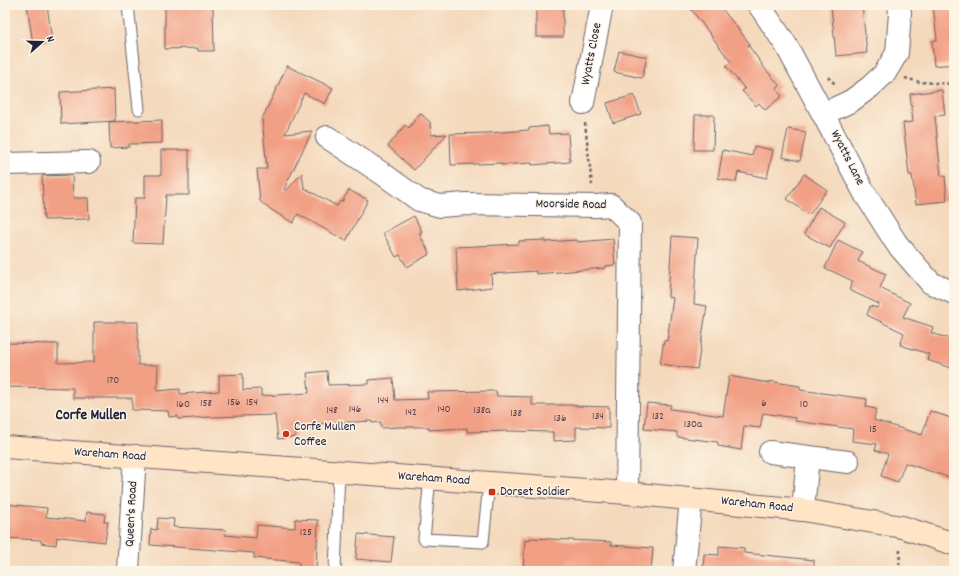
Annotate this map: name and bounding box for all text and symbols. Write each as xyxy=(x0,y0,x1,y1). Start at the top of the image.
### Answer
street label: Wyatts Close xyxy=(577,21,607,87)
north arrow xyxy=(22,22,62,62)
text: N xyxy=(41,34,58,45)
street label: Wyatts Lane xyxy=(825,127,869,189)
street label: Moorside Road xyxy=(535,195,607,215)
house number: 170 xyxy=(107,373,119,389)
house number: 144 xyxy=(377,393,389,409)
house number: 156 xyxy=(228,395,240,411)
house number: 154 xyxy=(246,395,258,411)
house number: 158 xyxy=(200,396,212,412)
house number: 6 xyxy=(761,396,767,412)
house number: 160 xyxy=(176,397,190,413)
house number: 10 xyxy=(800,397,808,413)
house number: 146 xyxy=(349,402,361,418)
house number: 140 xyxy=(438,402,450,418)
house number: 148 xyxy=(326,403,338,419)
house number: 138a xyxy=(474,403,491,419)
district label: Corfe Mullen xyxy=(56,405,127,427)
house number: 142 xyxy=(405,405,417,421)
house number: 138 xyxy=(510,406,522,422)
house number: 134 xyxy=(592,409,604,425)
house number: 132 xyxy=(652,409,664,425)
house number: 136 xyxy=(554,411,566,427)
house number: 130a xyxy=(684,417,703,433)
place label: Corfe Mullen Coffee xyxy=(294,418,355,452)
house number: 15 xyxy=(869,422,877,438)
marker: Corfe Mullen Coffee xyxy=(281,429,291,439)
street label: Wareham Road xyxy=(73,443,147,467)
street label: Wareham Road xyxy=(397,467,471,491)
street label: Queen's Road xyxy=(121,481,143,547)
place label: Dorset Soldier xyxy=(500,483,570,502)
marker: Dorset Soldier xyxy=(487,487,497,497)
street label: Wareham Road xyxy=(720,492,794,518)
house number: 125 xyxy=(300,525,312,541)

